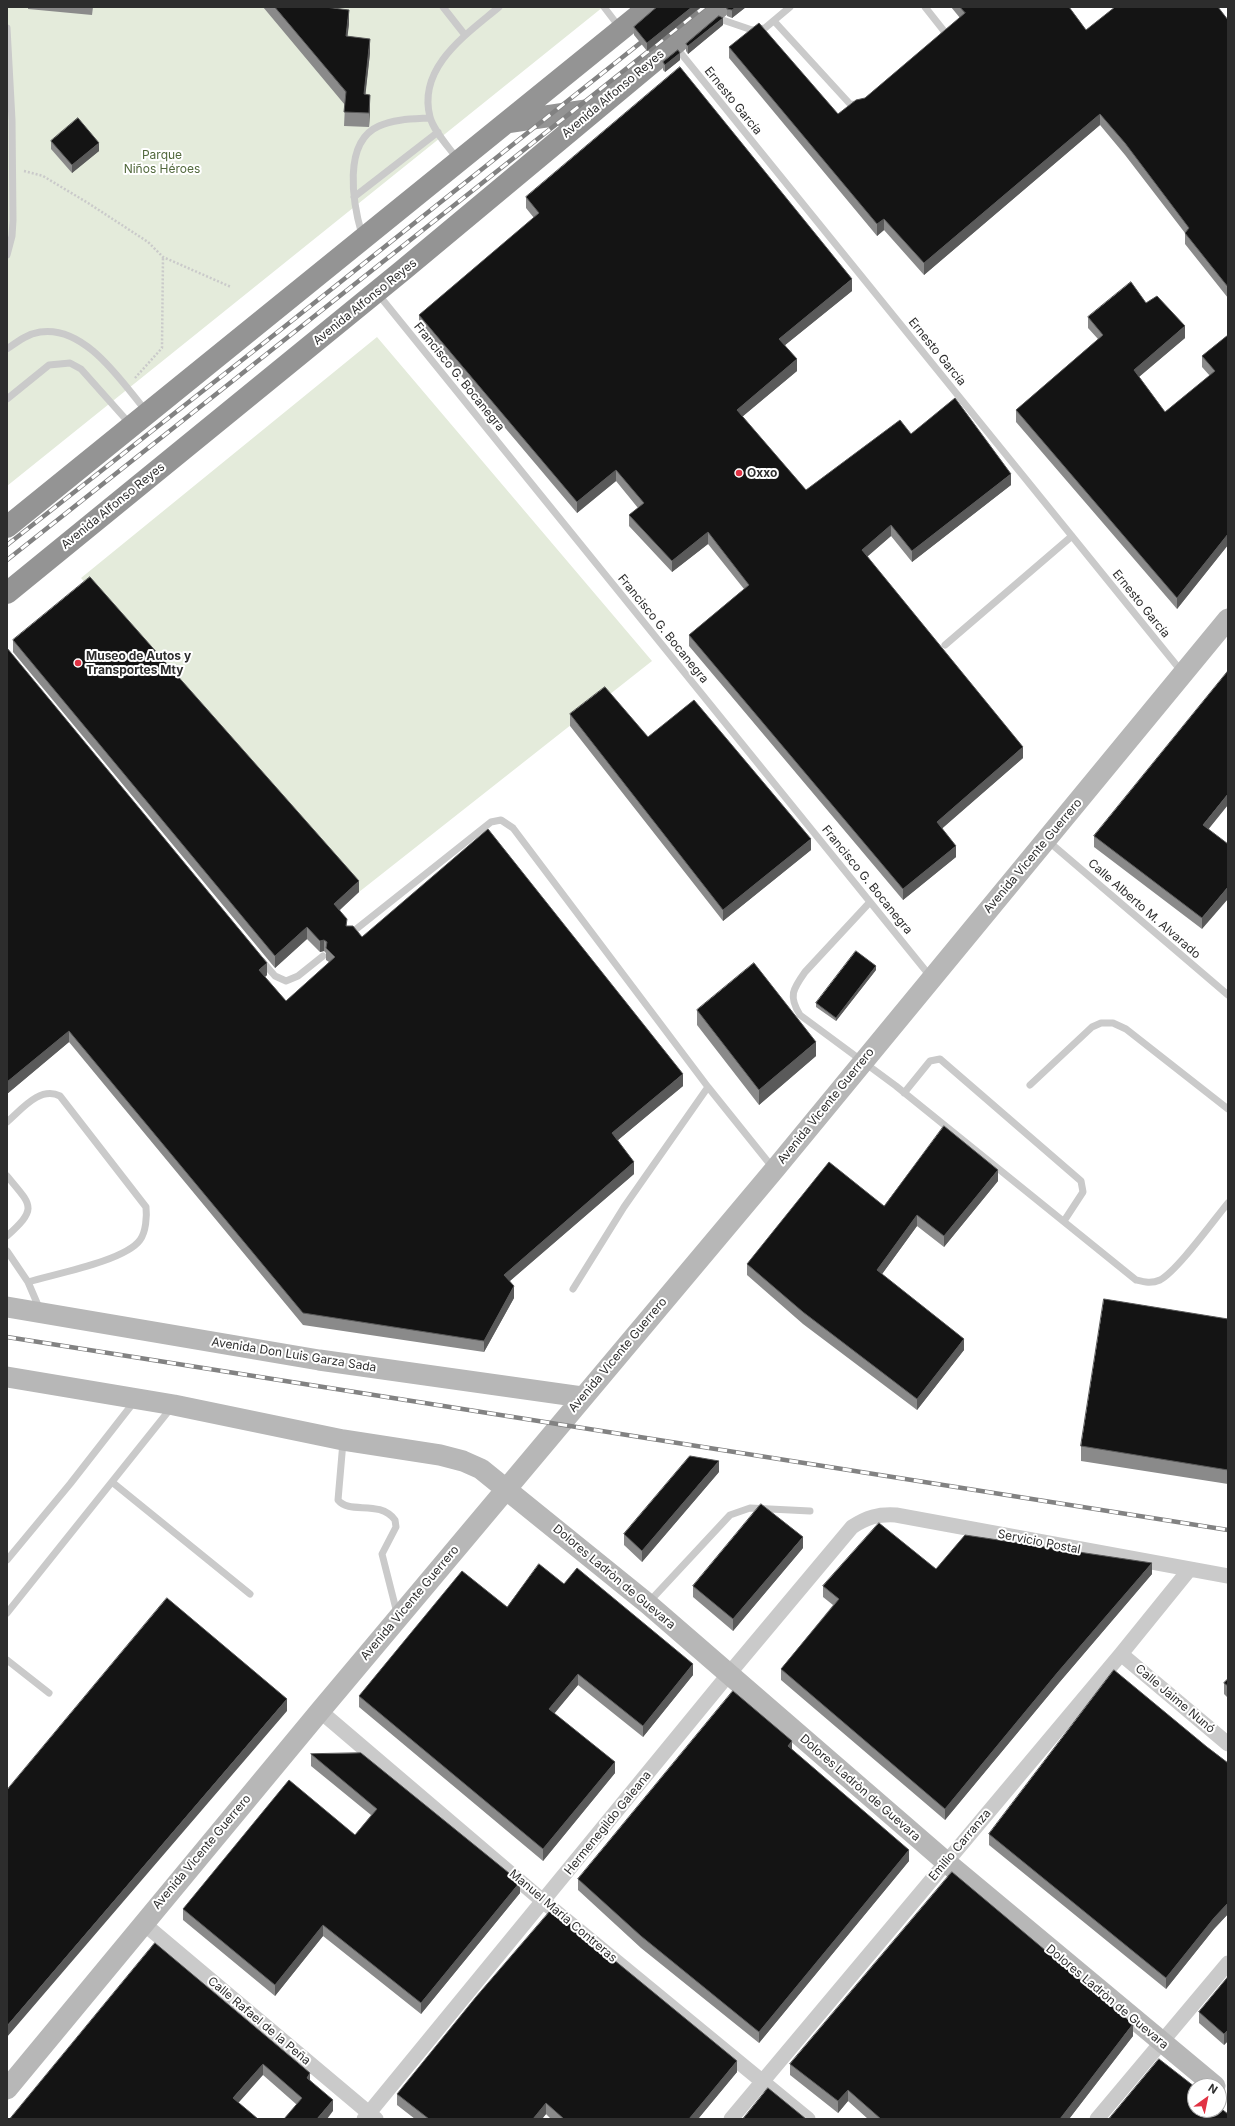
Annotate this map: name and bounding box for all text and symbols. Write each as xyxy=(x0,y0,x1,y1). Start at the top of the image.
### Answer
street label: Avenida Alfonso Reyes xyxy=(559,47,667,141)
street label: Ernesto García xyxy=(701,64,765,138)
park label: Parque Niños Héroes xyxy=(124,148,200,176)
street label: Avenida Alfonso Reyes xyxy=(310,256,420,348)
street label: Ernesto García xyxy=(905,315,969,389)
street label: Francisco G. Bocanegra xyxy=(411,320,507,434)
street label: Avenida Alfonso Reyes xyxy=(58,460,168,552)
place label: Oxxo xyxy=(747,466,777,480)
marker: Oxxo xyxy=(734,468,744,478)
street label: Ernesto García xyxy=(1109,567,1173,641)
street label: Francisco G. Bocanegra xyxy=(615,572,711,686)
place label: Museo de Autos y Transportes Mty xyxy=(86,649,191,677)
marker: Museo de Autos y Transportes Mty xyxy=(73,658,83,668)
street label: Avenida Vicente Guerrero xyxy=(981,796,1085,916)
street label: Francisco G. Bocanegra xyxy=(819,823,915,937)
street label: Calle Alberto M. Alvarado xyxy=(1085,856,1203,962)
street label: Avenida Vicente Guerrero xyxy=(775,1045,877,1167)
street label: Avenida Vicente Guerrero xyxy=(566,1295,670,1415)
street label: Avenida Don Luis Garza Sada xyxy=(211,1335,377,1375)
street label: Dolores Ladròn de Guevara xyxy=(550,1522,678,1632)
street label: Servicio Postal xyxy=(996,1527,1082,1557)
street label: Avenida Vicente Guerrero xyxy=(358,1543,462,1663)
street label: Calle Jaime Nunó xyxy=(1132,1662,1218,1736)
street label: Dolores Ladròn de Guevara xyxy=(797,1732,923,1844)
street label: Hermenegildo Galeana xyxy=(562,1768,654,1878)
street label: Avenida Vicente Guerrero xyxy=(150,1792,254,1912)
street label: Emilio Carranza xyxy=(926,1806,994,1884)
street label: Manuel María Contreras xyxy=(506,1867,620,1965)
street label: Dolores Ladròn de Guevara xyxy=(1043,1942,1171,2052)
street label: Calle Rafael de la Peña xyxy=(205,1974,313,2068)
north arrow xyxy=(1187,2078,1227,2118)
text: N xyxy=(1206,2081,1220,2097)

